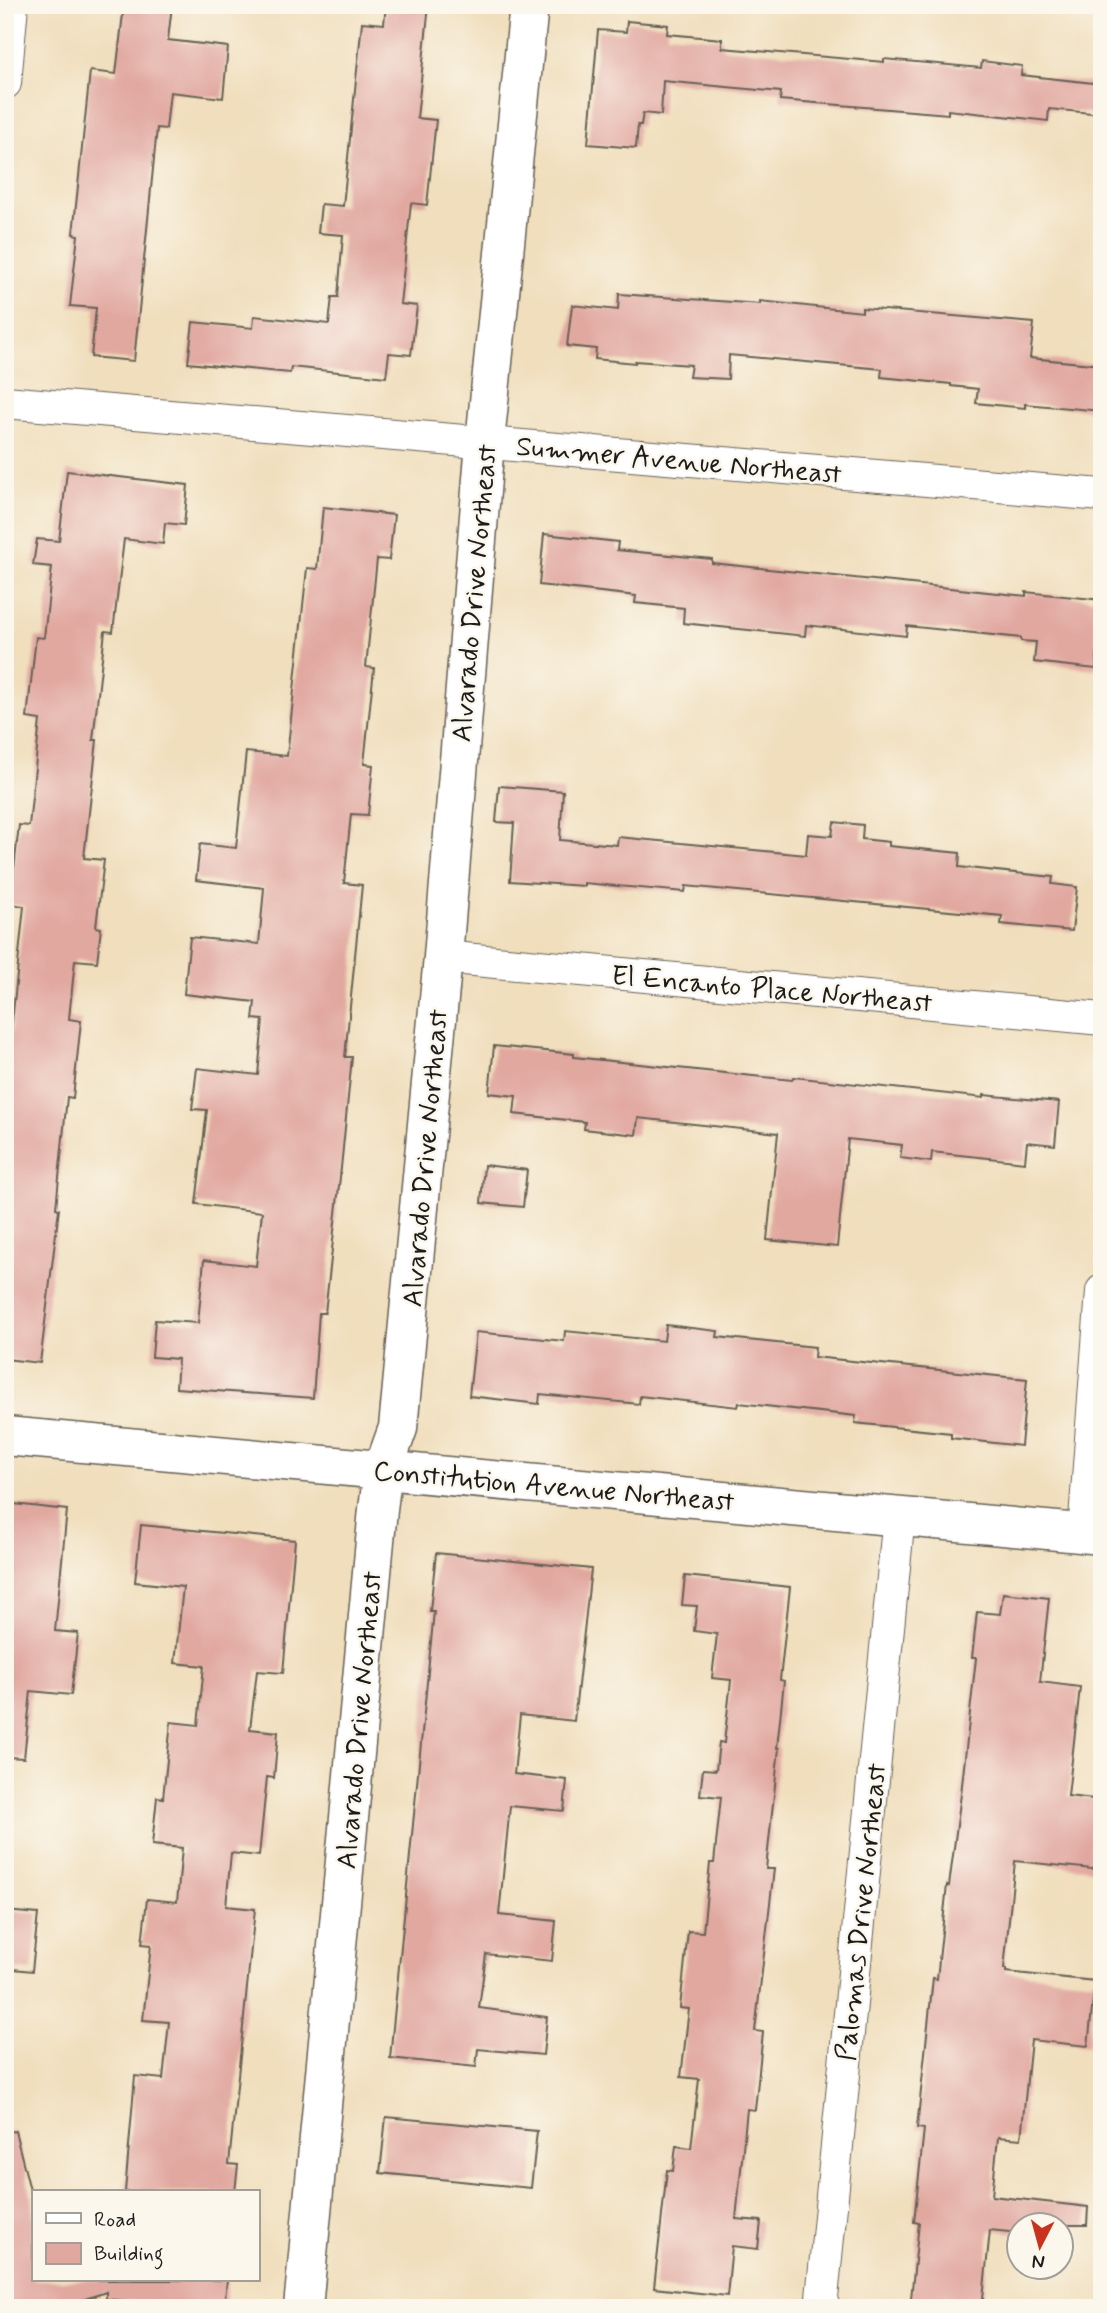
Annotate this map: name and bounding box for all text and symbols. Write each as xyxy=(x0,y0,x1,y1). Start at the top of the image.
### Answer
street label: Summer Avenue Northeast xyxy=(514,429,844,494)
street label: Alvarado Drive Northeast xyxy=(444,442,507,744)
street label: El Encanto Place Northeast xyxy=(610,958,934,1023)
street label: Alvarado Drive Northeast xyxy=(395,1007,458,1309)
street label: Constitution Avenue Northeast xyxy=(372,1453,737,1522)
street label: Alvarado Drive Northeast xyxy=(329,1569,392,1871)
street label: Palomas Drive Northeast xyxy=(828,1761,897,2063)
legend xyxy=(32,2190,259,2282)
text: Road xyxy=(94,2206,136,2234)
north arrow xyxy=(1006,2212,1076,2282)
text: Building xyxy=(94,2240,164,2270)
text: N xyxy=(1031,2248,1046,2275)

